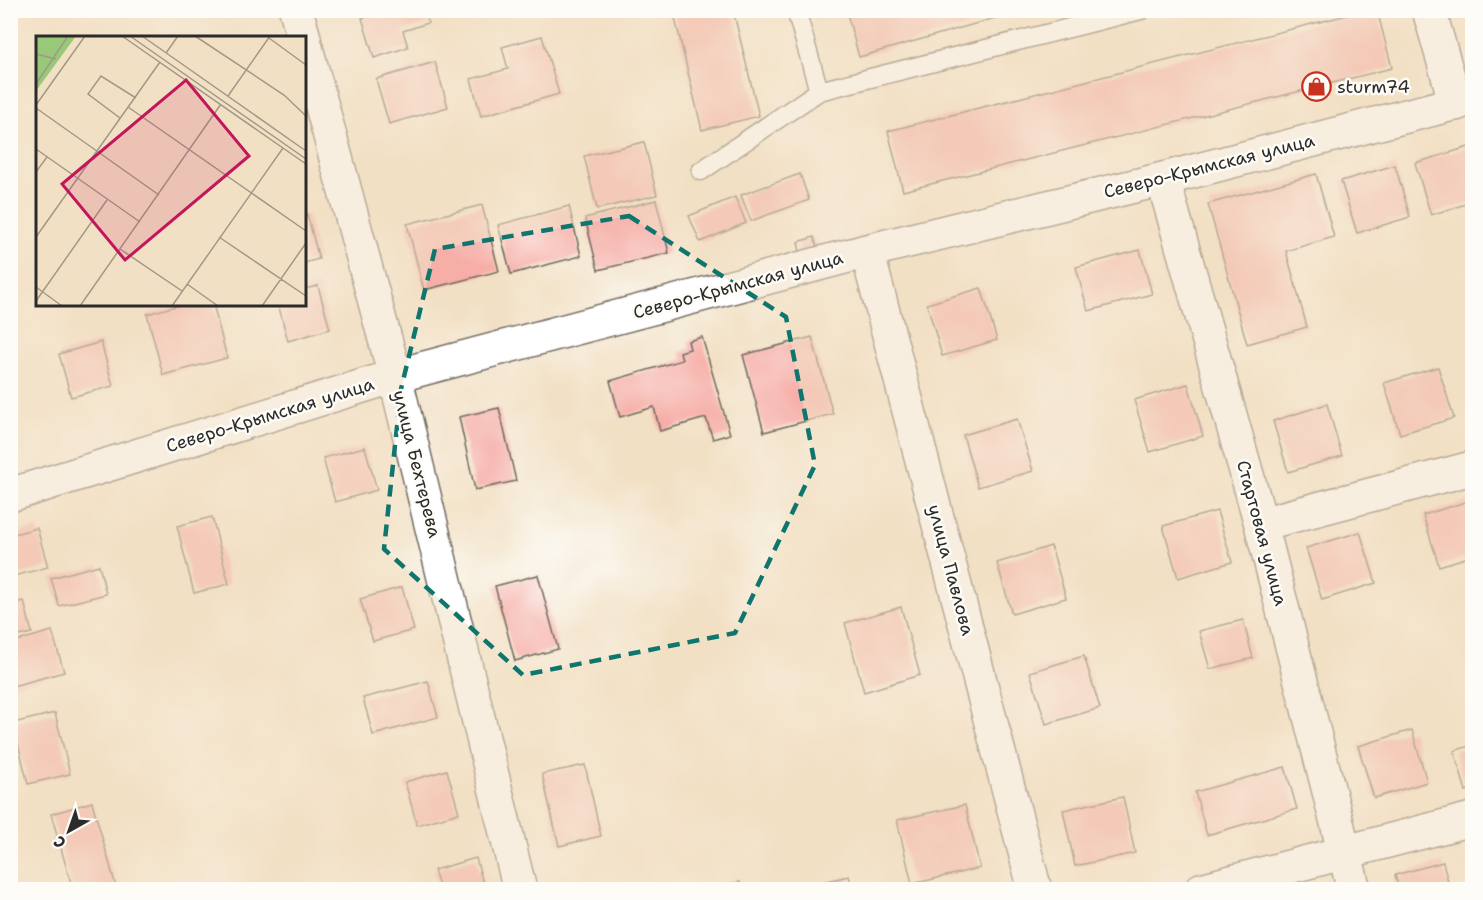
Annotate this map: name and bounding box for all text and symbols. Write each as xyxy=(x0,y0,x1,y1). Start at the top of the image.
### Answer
inset map xyxy=(36,36,306,306)
shop icon: sturm74 xyxy=(1300,71,1332,103)
place label: sturm74 xyxy=(1337,75,1410,99)
street label: Северо-Крымская улица xyxy=(1101,128,1317,204)
street label: Северо-Крымская улица xyxy=(630,245,846,325)
street label: Северо-Крымская улица xyxy=(163,372,377,458)
street label: улица Бехтерева xyxy=(387,388,447,540)
street label: Стартовая улица xyxy=(1231,458,1293,608)
street label: улица Павлова xyxy=(922,502,980,638)
north arrow xyxy=(39,801,99,861)
text: С xyxy=(49,831,70,853)

